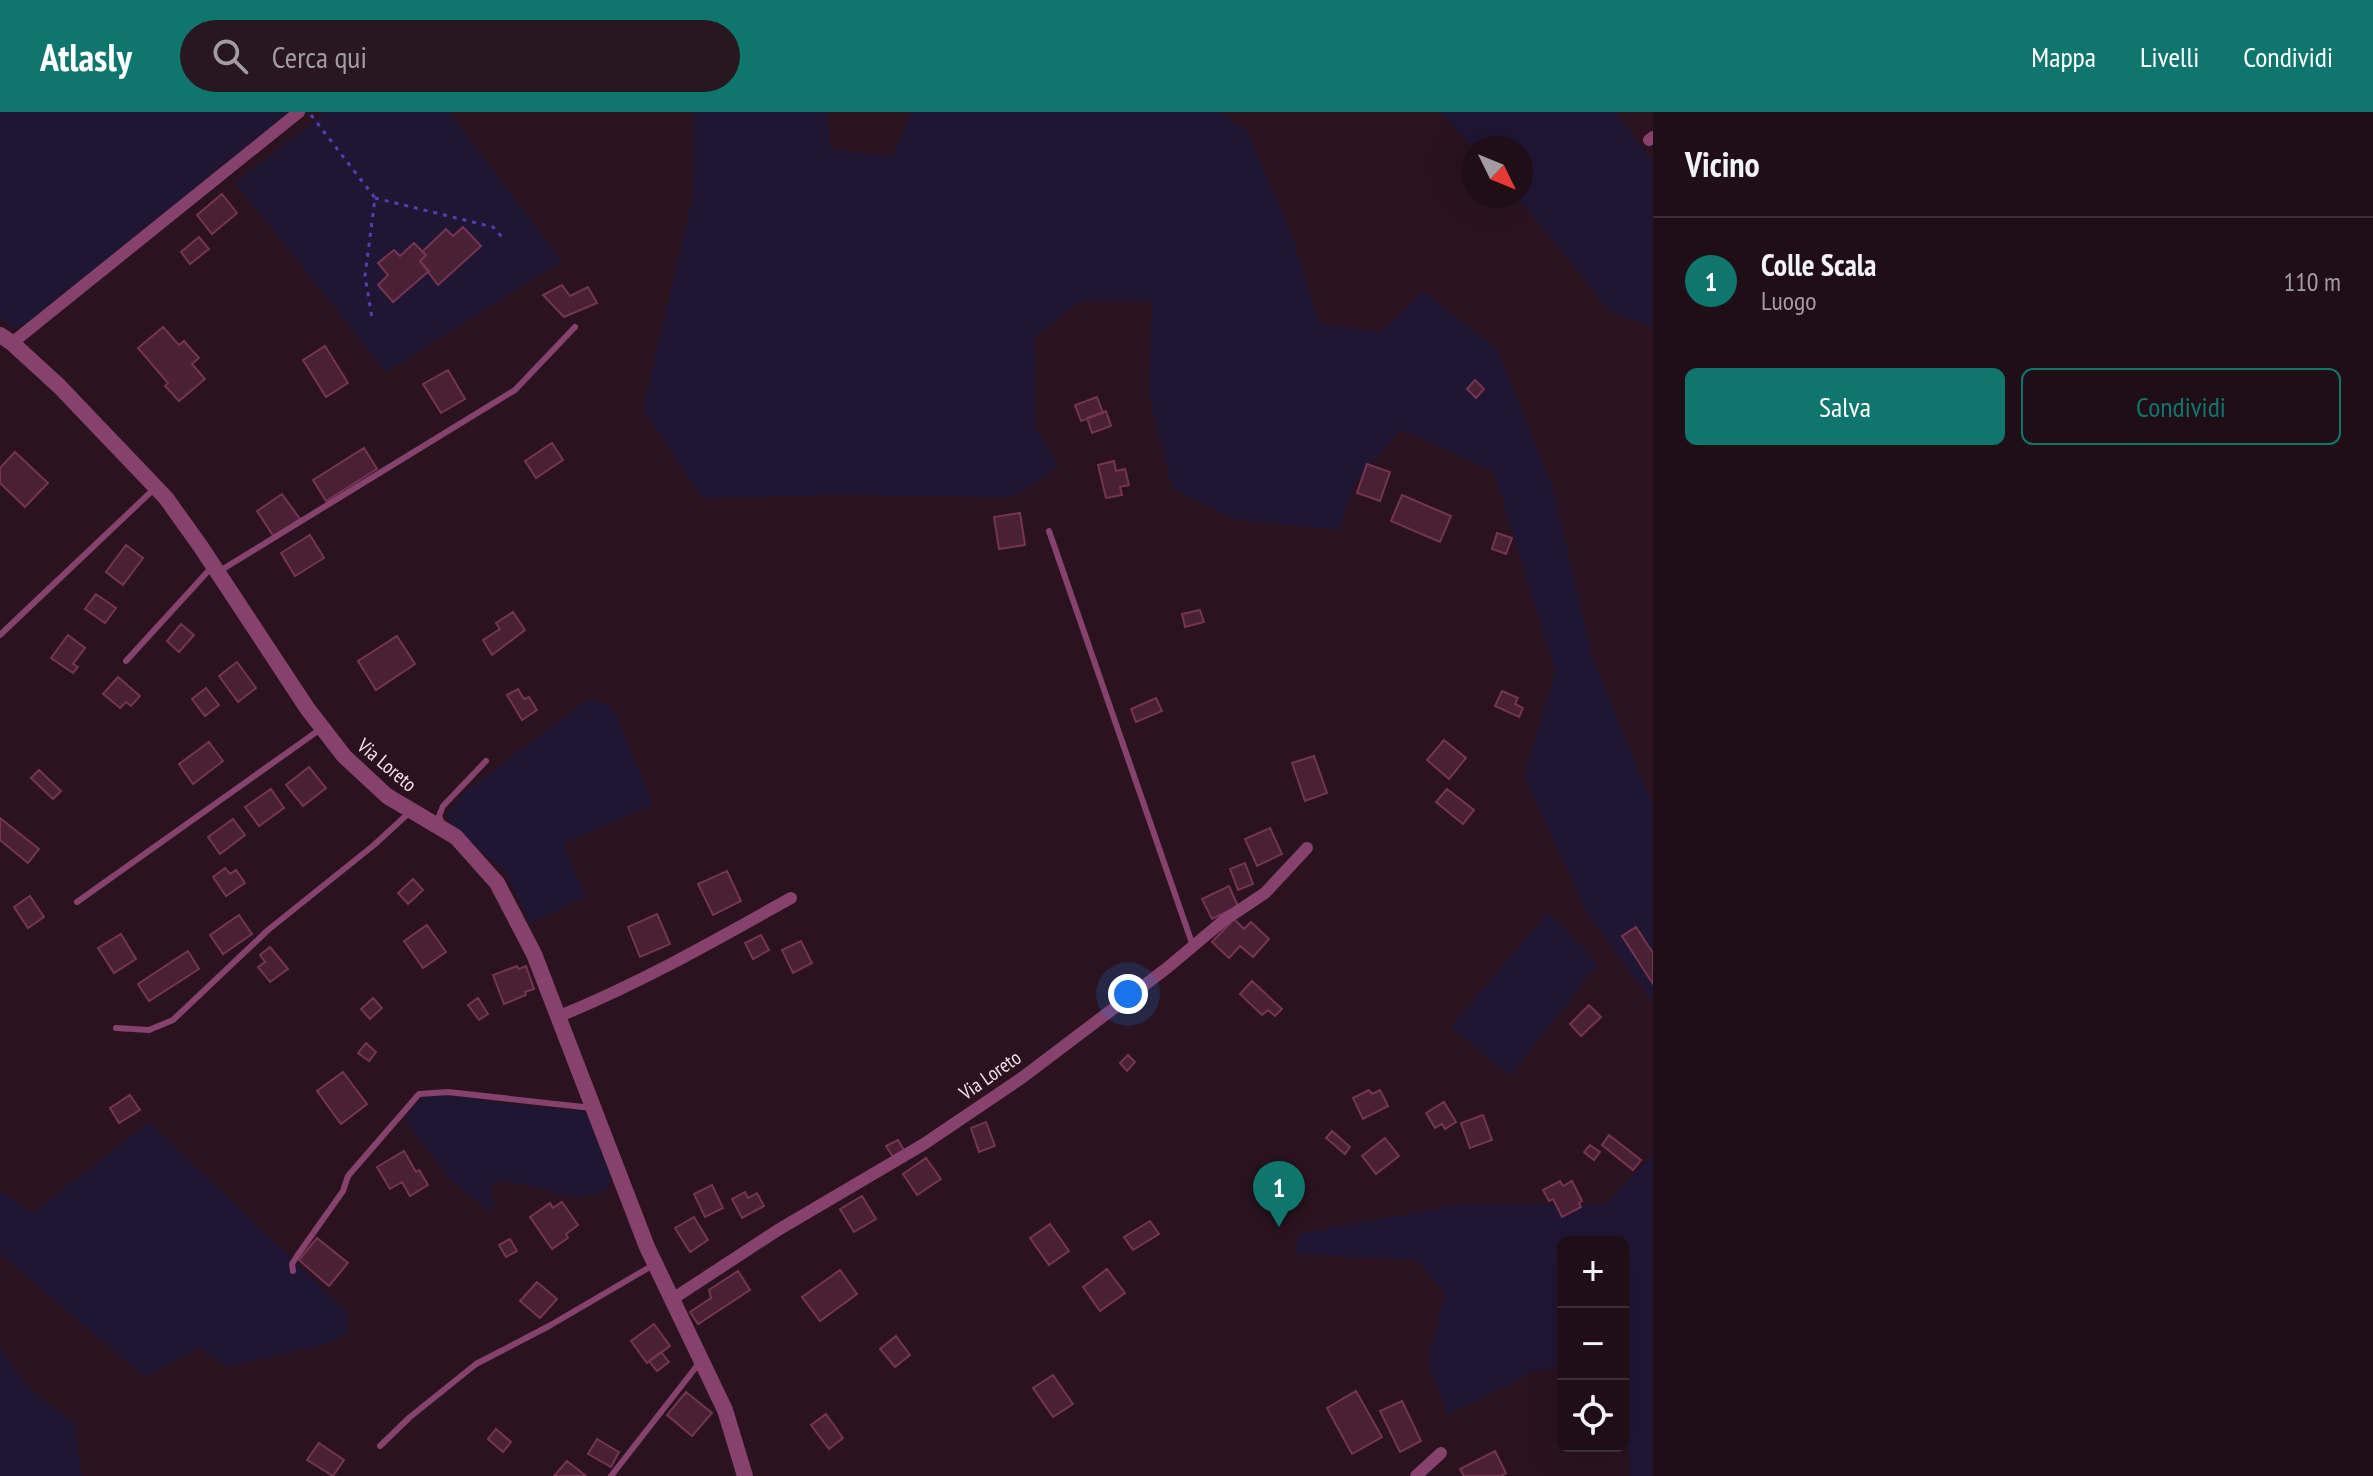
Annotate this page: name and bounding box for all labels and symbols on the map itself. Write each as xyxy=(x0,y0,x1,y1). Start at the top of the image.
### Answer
north arrow xyxy=(1461,136,1533,208)
street label: Via Loreto xyxy=(351,732,422,797)
your location xyxy=(1108,974,1148,1014)
street label: Via Loreto xyxy=(953,1044,1026,1106)
pin: 1 xyxy=(1253,1161,1305,1227)

